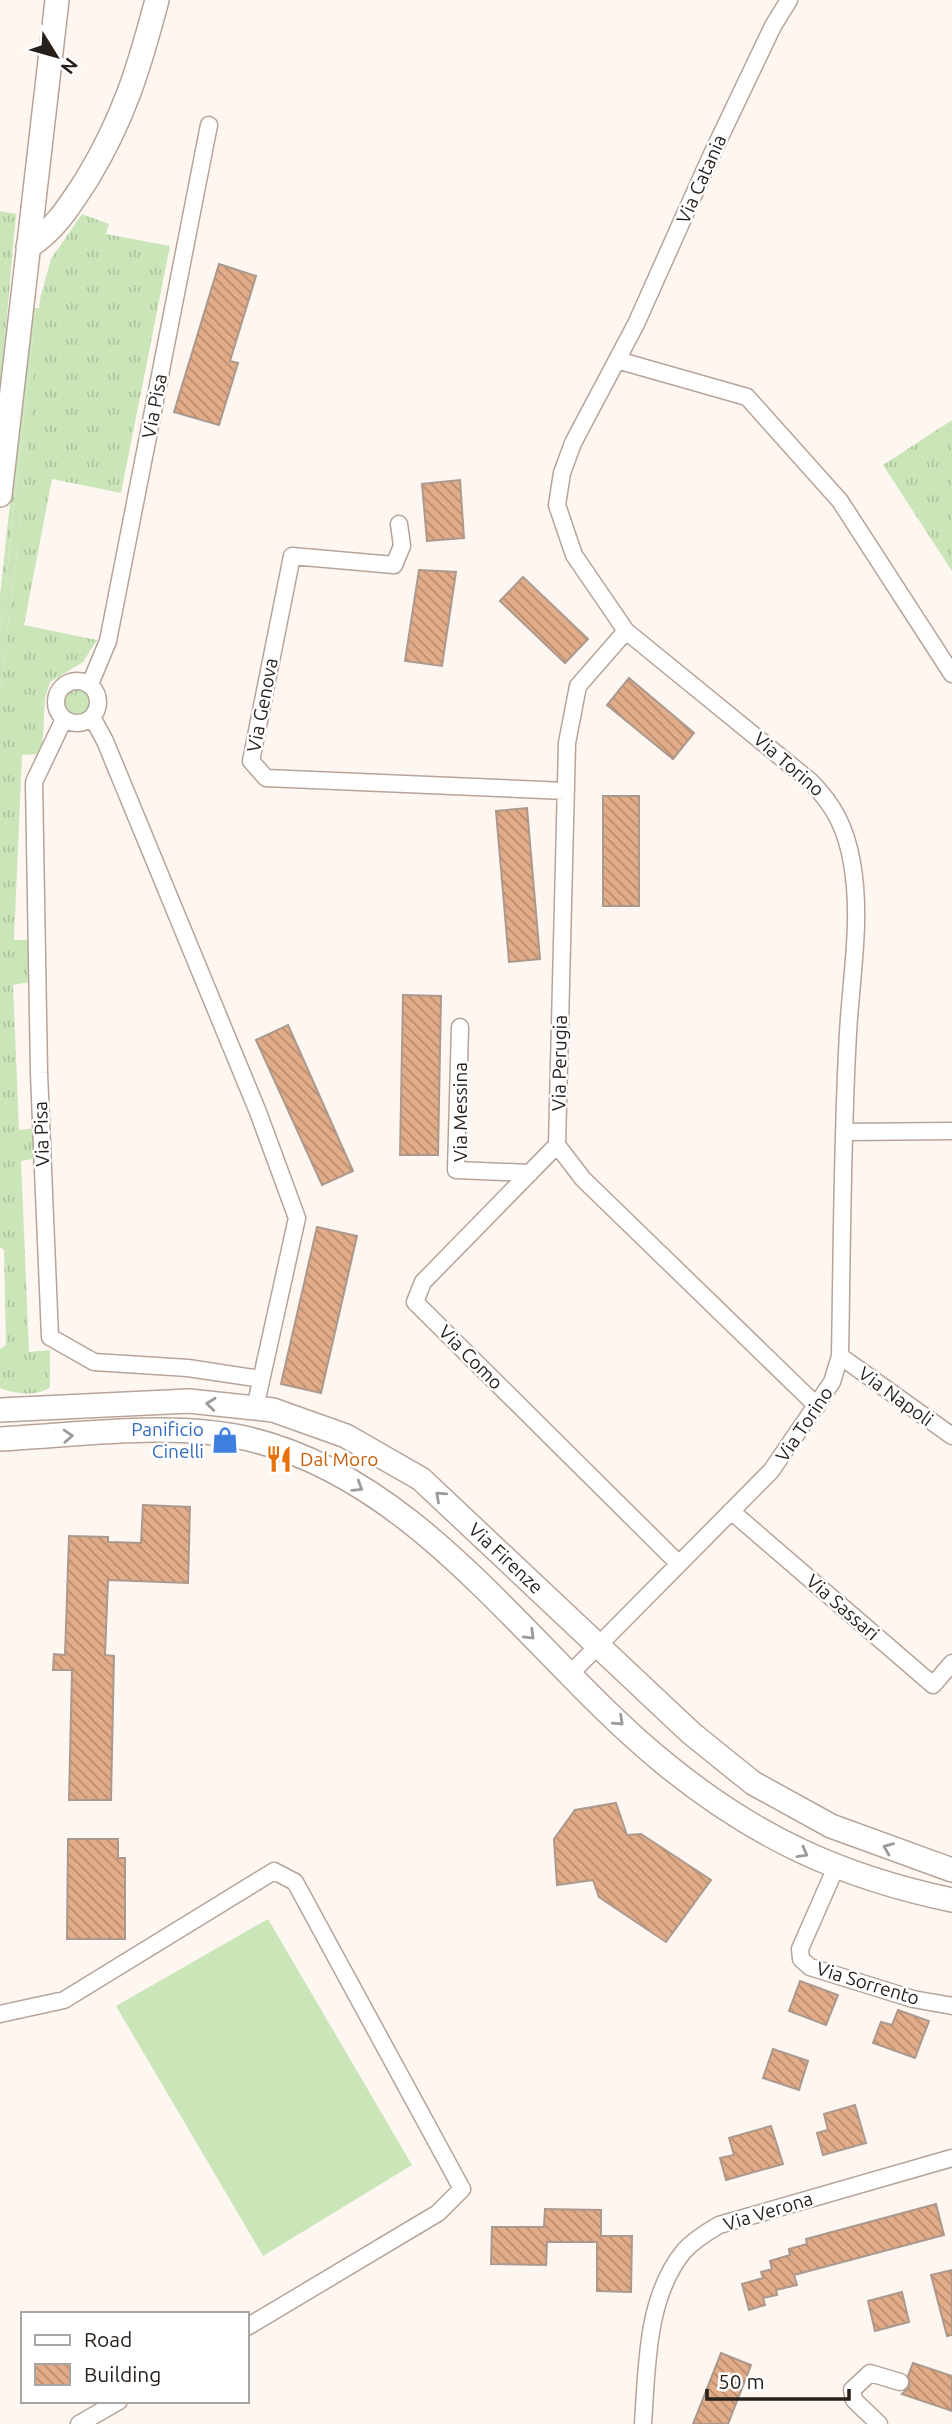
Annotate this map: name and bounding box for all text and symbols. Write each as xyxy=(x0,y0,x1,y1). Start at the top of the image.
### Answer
north arrow xyxy=(21,21,91,91)
text: N xyxy=(57,54,83,79)
street label: Via Catania xyxy=(672,131,730,227)
street label: Via Pisa xyxy=(137,372,171,440)
street label: Via Genova xyxy=(242,656,282,754)
street label: Via Torino xyxy=(749,727,829,801)
street label: Via Perugia xyxy=(547,1015,571,1111)
street label: Via Messina xyxy=(449,1062,471,1162)
street label: Via Pisa xyxy=(29,1101,53,1167)
street label: Via Como xyxy=(434,1320,508,1394)
street label: Via Napoli xyxy=(855,1362,937,1430)
street label: Via Torino xyxy=(771,1382,837,1466)
one-way arrow xyxy=(205,1396,217,1411)
place label: Panificio Cinelli xyxy=(131,1418,204,1462)
shop icon: Panificio Cinelli xyxy=(210,1425,240,1455)
one-way arrow xyxy=(63,1429,74,1444)
restaurant icon: Dal Moro xyxy=(264,1444,294,1474)
place label: Dal Moro xyxy=(300,1448,378,1470)
one-way arrow xyxy=(350,1478,363,1491)
one-way arrow xyxy=(435,1492,448,1505)
street label: Via Firenze xyxy=(464,1518,548,1598)
street label: Via Sassari xyxy=(802,1569,884,1645)
one-way arrow xyxy=(521,1626,534,1639)
one-way arrow xyxy=(611,1712,624,1725)
one-way arrow xyxy=(882,1843,894,1857)
one-way arrow xyxy=(795,1845,808,1858)
street label: Via Sorrento xyxy=(814,1957,922,2009)
street label: Via Verona xyxy=(721,2187,815,2235)
legend xyxy=(21,2312,248,2403)
text: Road xyxy=(84,2327,132,2351)
scale bar xyxy=(707,2358,849,2402)
text: Building xyxy=(84,2362,161,2386)
text: 50 m xyxy=(718,2369,765,2393)

